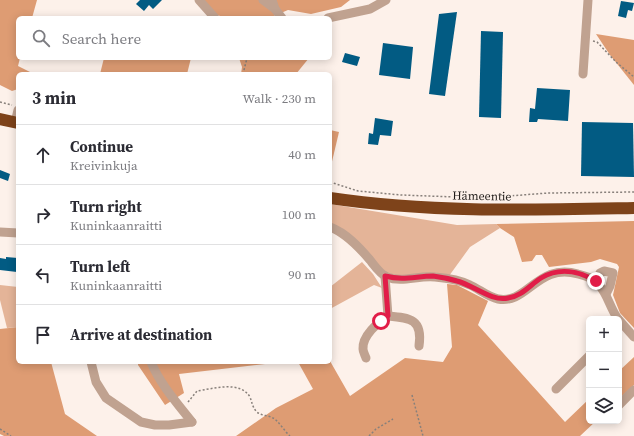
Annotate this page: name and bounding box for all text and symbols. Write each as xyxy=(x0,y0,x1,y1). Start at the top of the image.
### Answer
search box xyxy=(16,16,332,60)
icon: search xyxy=(30,27,52,49)
text: Search here xyxy=(62,28,141,49)
text: 3 min xyxy=(32,86,76,110)
text: Walk · 230 m xyxy=(243,90,316,107)
text: Continue xyxy=(70,136,133,157)
icon: ahead xyxy=(32,144,54,166)
text: 40 m xyxy=(288,146,316,163)
text: Kreivinkuja xyxy=(70,157,138,174)
street label: Hämeentie xyxy=(452,187,512,205)
text: Turn right xyxy=(70,196,142,217)
icon: right xyxy=(32,204,54,226)
text: 100 m xyxy=(282,206,316,223)
text: Kuninkaanraitti xyxy=(70,217,162,234)
text: Turn left xyxy=(70,256,130,277)
icon: left xyxy=(32,264,54,286)
text: 90 m xyxy=(288,266,316,283)
route end xyxy=(587,272,605,290)
text: Kuninkaanraitti xyxy=(70,277,162,294)
route start xyxy=(372,312,390,330)
map controls xyxy=(586,316,622,424)
button: + xyxy=(586,316,622,352)
icon: arrive xyxy=(32,324,54,346)
text: Arrive at destination xyxy=(70,324,212,345)
button: − xyxy=(586,352,622,388)
button: layers xyxy=(586,388,622,424)

